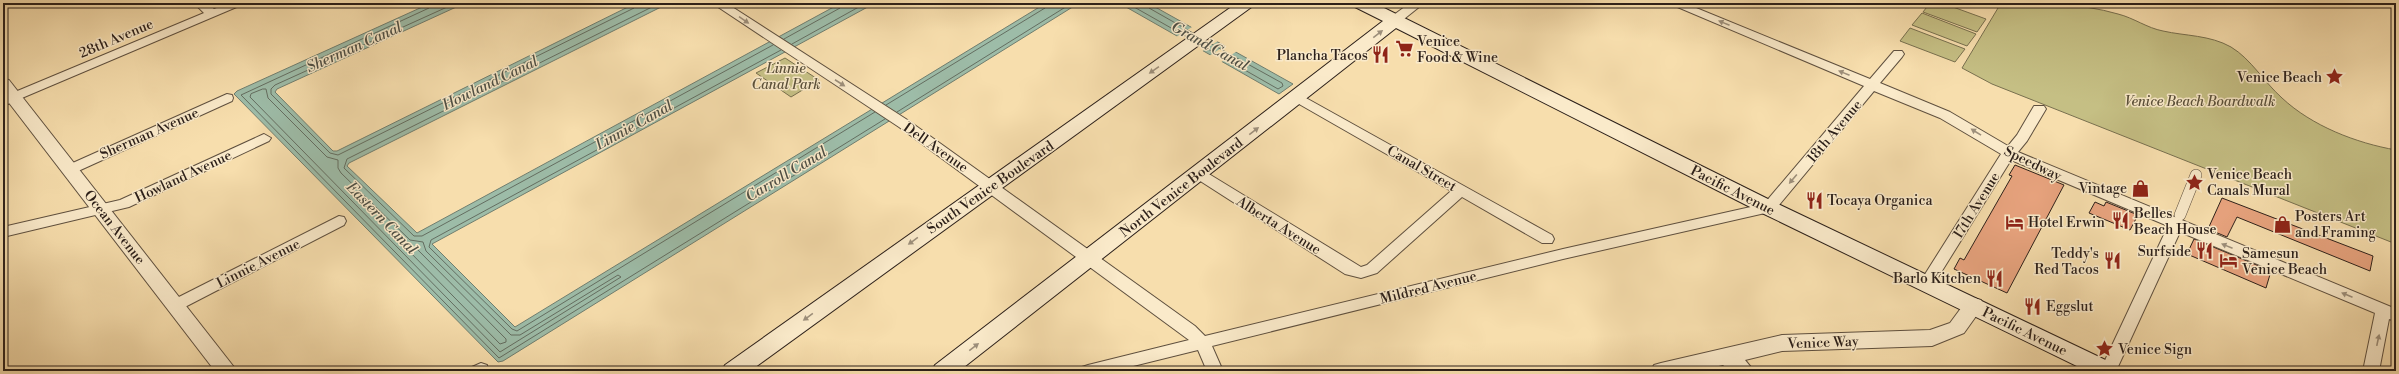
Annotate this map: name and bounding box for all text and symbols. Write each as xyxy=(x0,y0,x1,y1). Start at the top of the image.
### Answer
street label: 28th Avenue xyxy=(76,15,156,63)
one-way arrow xyxy=(739,16,749,24)
water label: Grand Canal xyxy=(1168,17,1252,76)
water label: Sherman Canal xyxy=(303,18,405,77)
one-way arrow xyxy=(1718,20,1730,26)
one-way arrow xyxy=(1373,29,1384,38)
place label: Venice Food & Wine xyxy=(1416,33,1498,67)
supermarket icon: Venice Food & Wine xyxy=(1394,39,1414,59)
restaurant icon: Plancha Tacos xyxy=(1371,45,1391,65)
place label: Plancha Tacos xyxy=(1276,47,1368,65)
water label: Howland Canal xyxy=(438,52,541,115)
park label: Linnie Canal Park xyxy=(751,60,821,94)
one-way arrow xyxy=(1149,66,1160,74)
place icon: Venice Beach xyxy=(2325,67,2345,87)
place label: Venice Beach xyxy=(2236,69,2323,87)
one-way arrow xyxy=(1839,70,1850,76)
one-way arrow xyxy=(835,79,846,87)
park label: Venice Beach Boardwalk xyxy=(2125,93,2275,111)
water label: Linnie Canal xyxy=(591,96,676,155)
street label: 18th Avenue xyxy=(1803,96,1866,167)
street label: Sherman Avenue xyxy=(97,104,202,164)
street label: Dell Avenue xyxy=(899,119,971,177)
one-way arrow xyxy=(1248,127,1259,135)
one-way arrow xyxy=(1970,129,1981,136)
street label: North Venice Boulevard xyxy=(1116,134,1247,242)
street label: South Venice Boulevard xyxy=(924,137,1058,238)
street label: Canal Street xyxy=(1384,142,1459,196)
street label: Speedway xyxy=(2001,142,2064,186)
water label: Carroll Canal xyxy=(742,143,831,206)
street label: Howland Avenue xyxy=(132,147,235,207)
street label: Pacific Avenue xyxy=(1687,162,1778,220)
place label: Venice Beach Canals Mural xyxy=(2206,166,2293,200)
street label: 17th Avenue xyxy=(1949,169,2004,242)
place icon: Venice Beach Canals Mural xyxy=(2184,172,2204,192)
one-way arrow xyxy=(1789,173,1798,184)
water label: Eastern Canal xyxy=(341,177,421,259)
shop icon: Vintage xyxy=(2130,178,2150,198)
place label: Vintage xyxy=(2077,180,2127,198)
street label: Ocean Avenue xyxy=(80,187,149,268)
restaurant icon: Tocaya Organica xyxy=(1804,190,1824,210)
street label: Alberta Avenue xyxy=(1232,192,1324,259)
place label: Tocaya Organica xyxy=(1827,192,1933,210)
place label: Belles Beach House xyxy=(2133,205,2216,239)
place label: Posters Art and Framing xyxy=(2295,208,2377,242)
restaurant icon: Belles Beach House xyxy=(2111,211,2131,231)
hotel icon: Hotel Erwin xyxy=(2005,212,2025,232)
place label: Hotel Erwin xyxy=(2028,214,2105,232)
shop icon: Posters Art and Framing xyxy=(2272,214,2292,234)
street label: Linnie Avenue xyxy=(214,235,303,293)
one-way arrow xyxy=(908,237,919,245)
restaurant icon: Surfside xyxy=(2194,241,2214,261)
one-way arrow xyxy=(2220,242,2232,248)
place label: Surfside xyxy=(2138,243,2191,261)
place label: Teddy's Red Tacos xyxy=(2034,245,2099,279)
place label: Samesun Venice Beach xyxy=(2241,245,2328,279)
restaurant icon: Teddy's Red Tacos xyxy=(2102,251,2122,271)
hotel icon: Samesun Venice Beach xyxy=(2219,251,2239,271)
street label: Mildred Avenue xyxy=(1378,267,1478,309)
restaurant icon: Barlo Kitchen xyxy=(1984,268,2004,288)
place label: Barlo Kitchen xyxy=(1892,270,1982,288)
one-way arrow xyxy=(2341,291,2353,297)
restaurant icon: Eggslut xyxy=(2023,296,2043,316)
place label: Eggslut xyxy=(2046,298,2093,316)
street label: Pacific Avenue xyxy=(1979,304,2070,360)
one-way arrow xyxy=(803,313,813,321)
street label: Venice Way xyxy=(1786,333,1859,353)
one-way arrow xyxy=(2375,334,2381,346)
place icon: Venice Sign xyxy=(2095,339,2115,359)
place label: Venice Sign xyxy=(2117,341,2193,359)
one-way arrow xyxy=(969,343,980,351)

